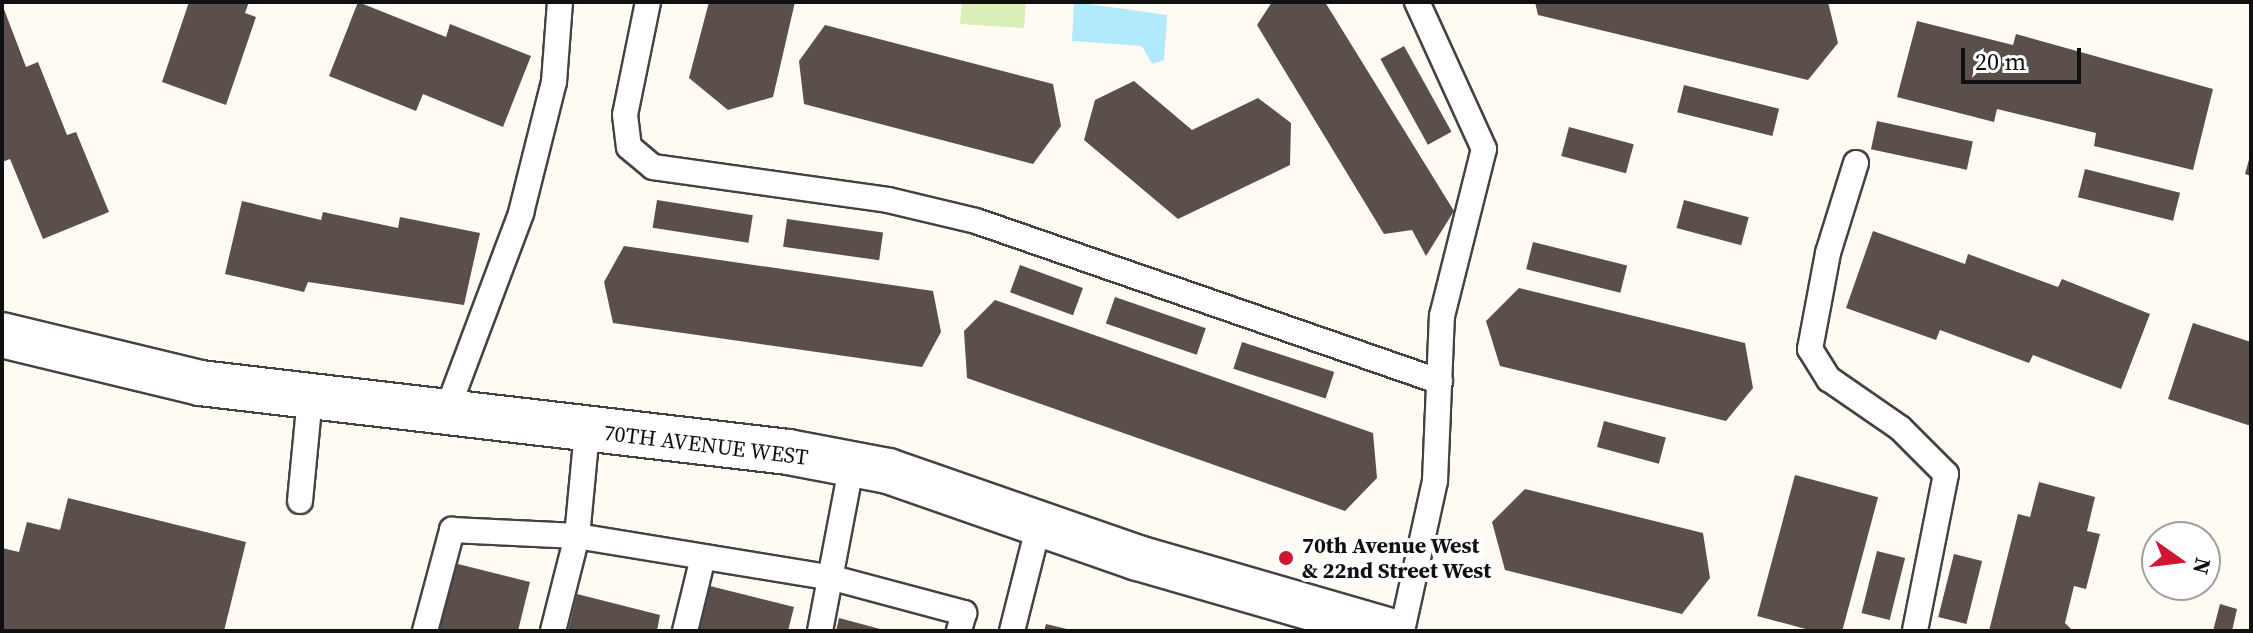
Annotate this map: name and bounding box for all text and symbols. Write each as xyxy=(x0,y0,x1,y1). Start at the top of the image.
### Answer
scale bar xyxy=(1965,32,2085,82)
text: 20 m xyxy=(1975,45,2026,78)
street label: 70TH AVENUE WEST xyxy=(602,419,810,471)
north arrow xyxy=(2141,521,2221,601)
place label: 70th Avenue West & 22nd Street West xyxy=(1302,532,1492,584)
marker: 70th Avenue West & 22nd Street West xyxy=(1277,549,1295,567)
text: N xyxy=(2186,555,2219,578)

